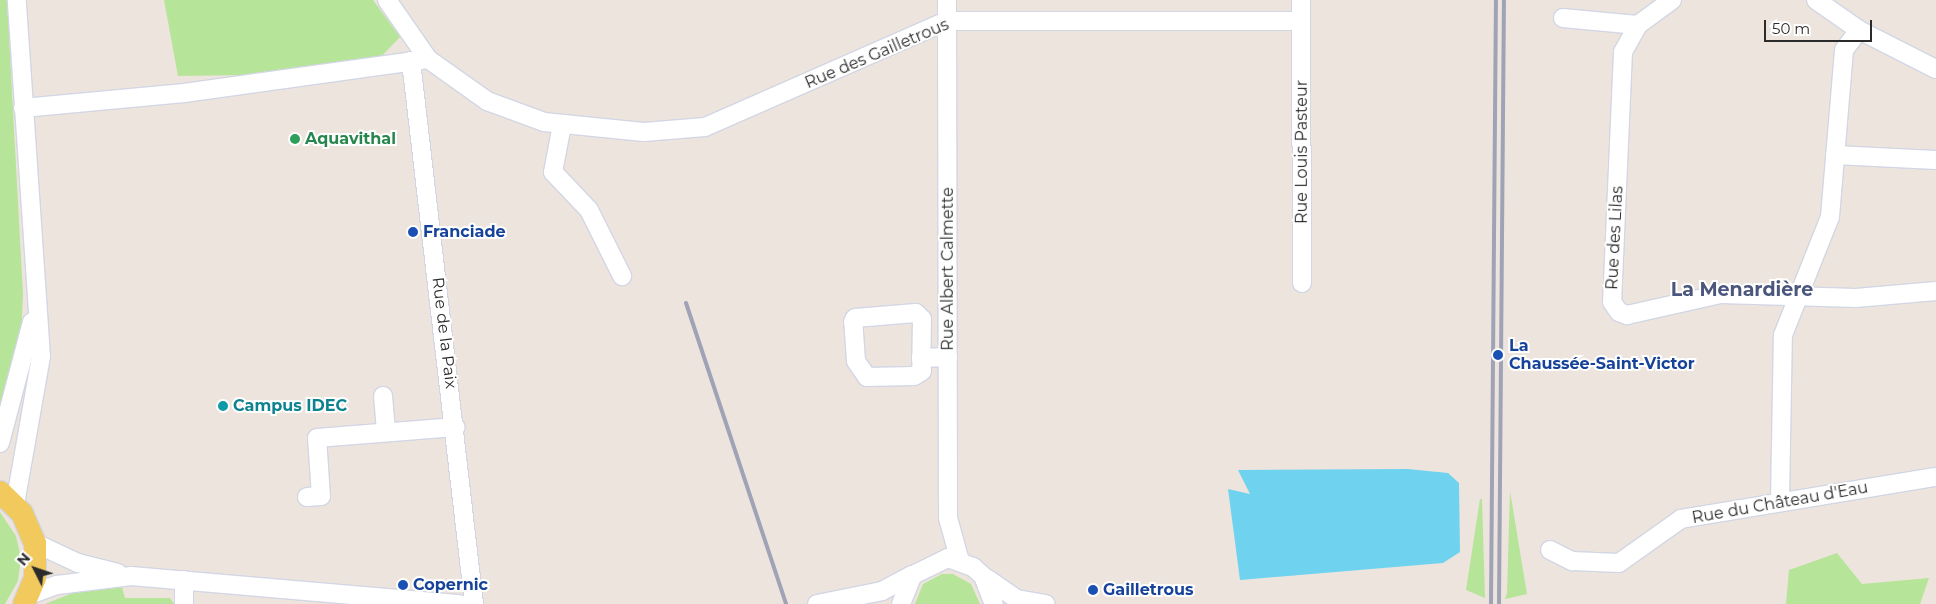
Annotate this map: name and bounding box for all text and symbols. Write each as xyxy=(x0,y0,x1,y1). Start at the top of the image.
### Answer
scale bar xyxy=(1766,10,1874,42)
street label: Rue des Gailletrous xyxy=(802,15,952,93)
text: 50 m xyxy=(1772,19,1810,38)
street label: Rue Louis Pasteur xyxy=(1292,80,1312,224)
place label: Aquavithal xyxy=(305,129,396,149)
marker: Aquavithal xyxy=(289,133,301,145)
street label: Rue des Lilas xyxy=(1603,186,1627,290)
street label: Rue Albert Calmette xyxy=(938,187,958,351)
place label: Franciade xyxy=(423,222,506,242)
marker: Franciade xyxy=(407,226,419,238)
street label: Rue de la Paix xyxy=(428,276,460,390)
district label: La Menardière xyxy=(1671,279,1813,301)
place label: La Chaussée-Saint-Victor xyxy=(1509,336,1695,374)
marker: La Chaussée-Saint-Victor xyxy=(1491,348,1505,362)
place label: Campus IDEC xyxy=(233,396,347,416)
marker: Campus IDEC xyxy=(217,400,229,412)
street label: Rue du Château d'Eau xyxy=(1690,478,1870,528)
north arrow xyxy=(10,544,60,594)
text: N xyxy=(13,549,34,569)
place label: Copernic xyxy=(413,575,488,595)
marker: Copernic xyxy=(397,579,409,591)
place label: Gailletrous xyxy=(1103,580,1193,600)
marker: Gailletrous xyxy=(1087,584,1099,596)

